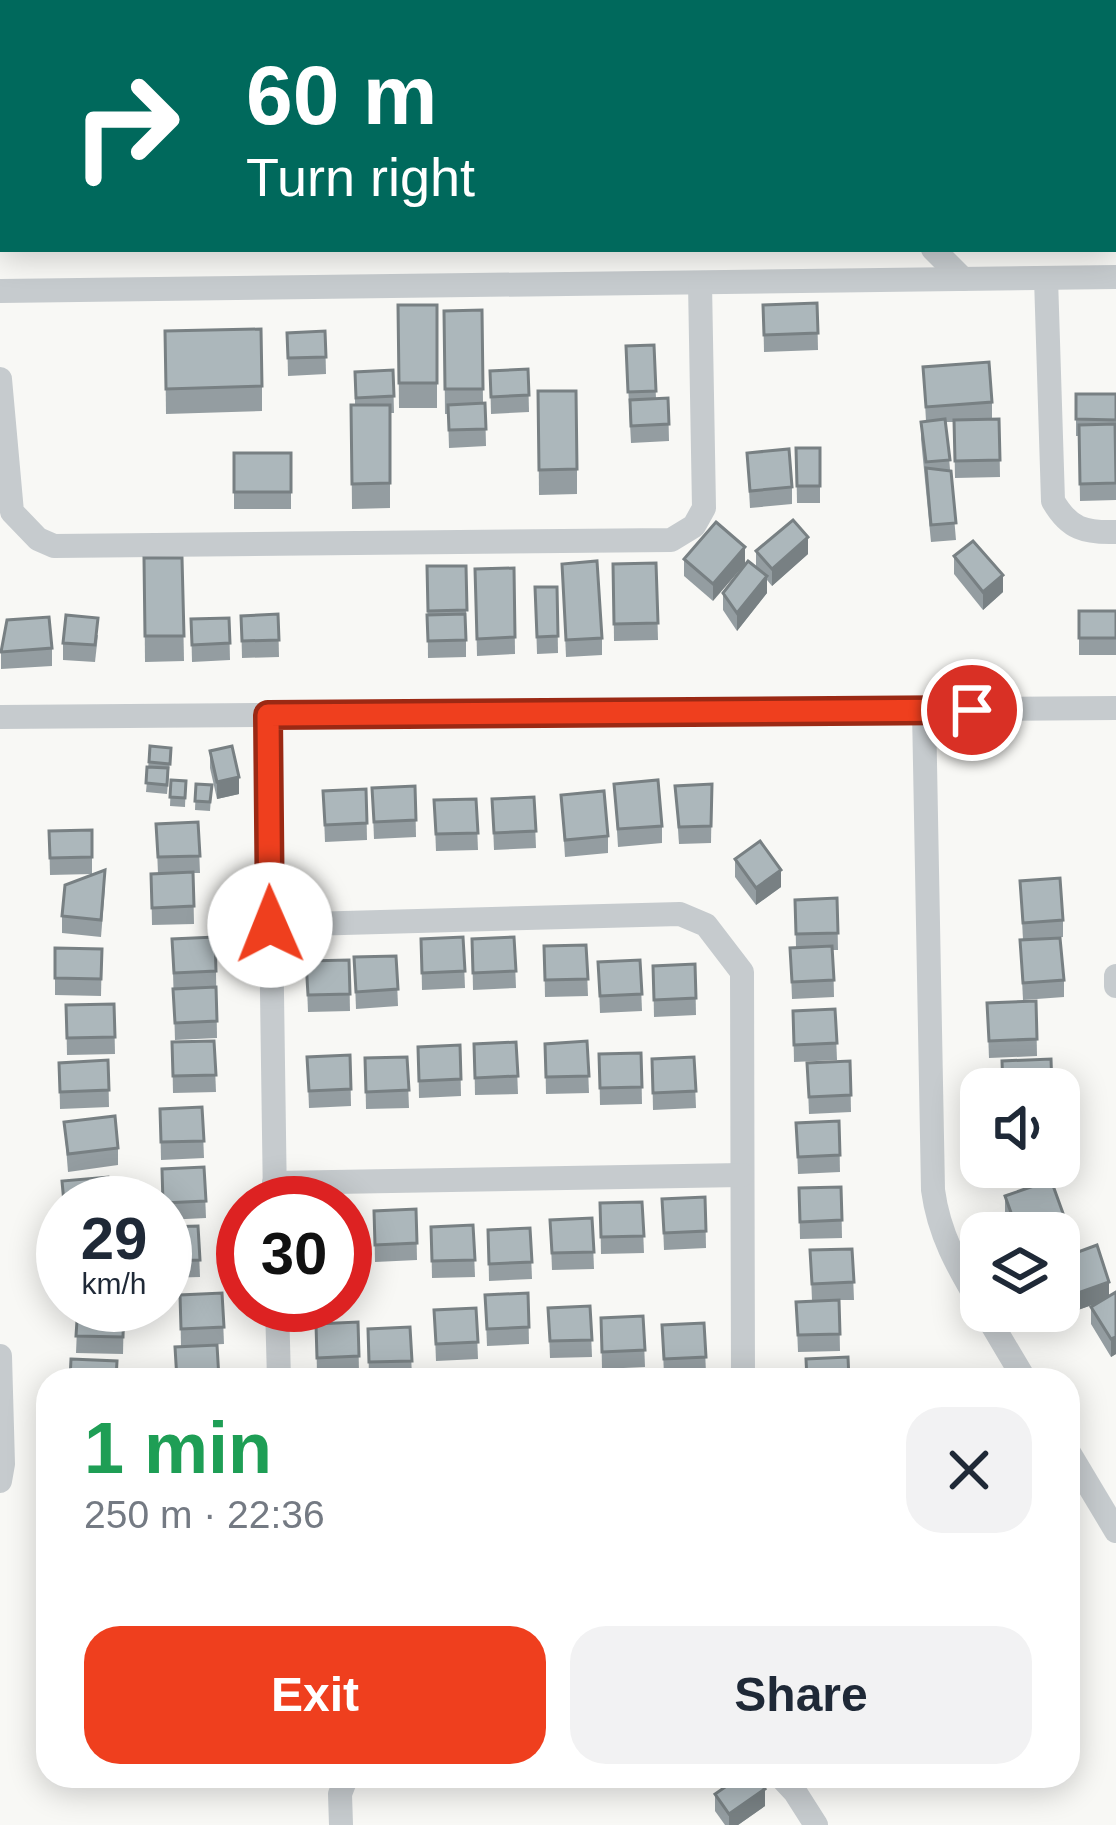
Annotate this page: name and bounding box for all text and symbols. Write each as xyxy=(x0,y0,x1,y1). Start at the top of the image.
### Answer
icon: right xyxy=(48,48,204,204)
text: 60 m xyxy=(246,48,437,142)
text: Turn right xyxy=(246,147,475,207)
pin xyxy=(921,659,1023,761)
icon: arrive xyxy=(939,677,1005,743)
position arrow xyxy=(207,862,333,988)
map controls xyxy=(960,1068,1080,1332)
button: sound xyxy=(960,1068,1080,1188)
speed limit sign: 30 xyxy=(216,1176,372,1332)
text: 29 xyxy=(81,1205,147,1272)
button: layers xyxy=(960,1212,1080,1332)
text: km/h xyxy=(81,1267,147,1300)
button: close xyxy=(906,1407,1032,1533)
text: 1 min xyxy=(84,1408,272,1488)
text: 250 m · 22:36 xyxy=(84,1493,325,1536)
button: Exit xyxy=(84,1626,546,1764)
button: Share xyxy=(570,1626,1032,1764)

